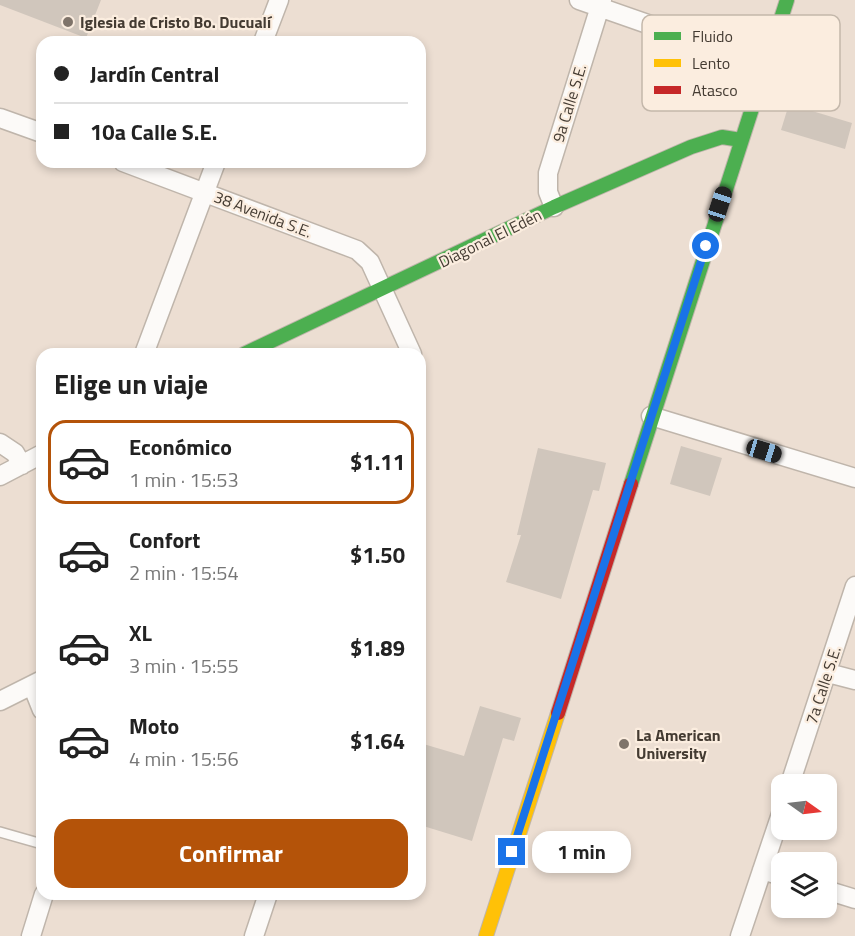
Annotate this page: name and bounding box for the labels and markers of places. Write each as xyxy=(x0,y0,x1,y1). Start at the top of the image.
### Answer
place label: Iglesia de Cristo Bo. Ducualí xyxy=(80,10,273,34)
marker: Iglesia de Cristo Bo. Ducualí xyxy=(61,15,75,29)
place label: La American University xyxy=(636,723,721,765)
marker: La American University xyxy=(617,737,631,751)

